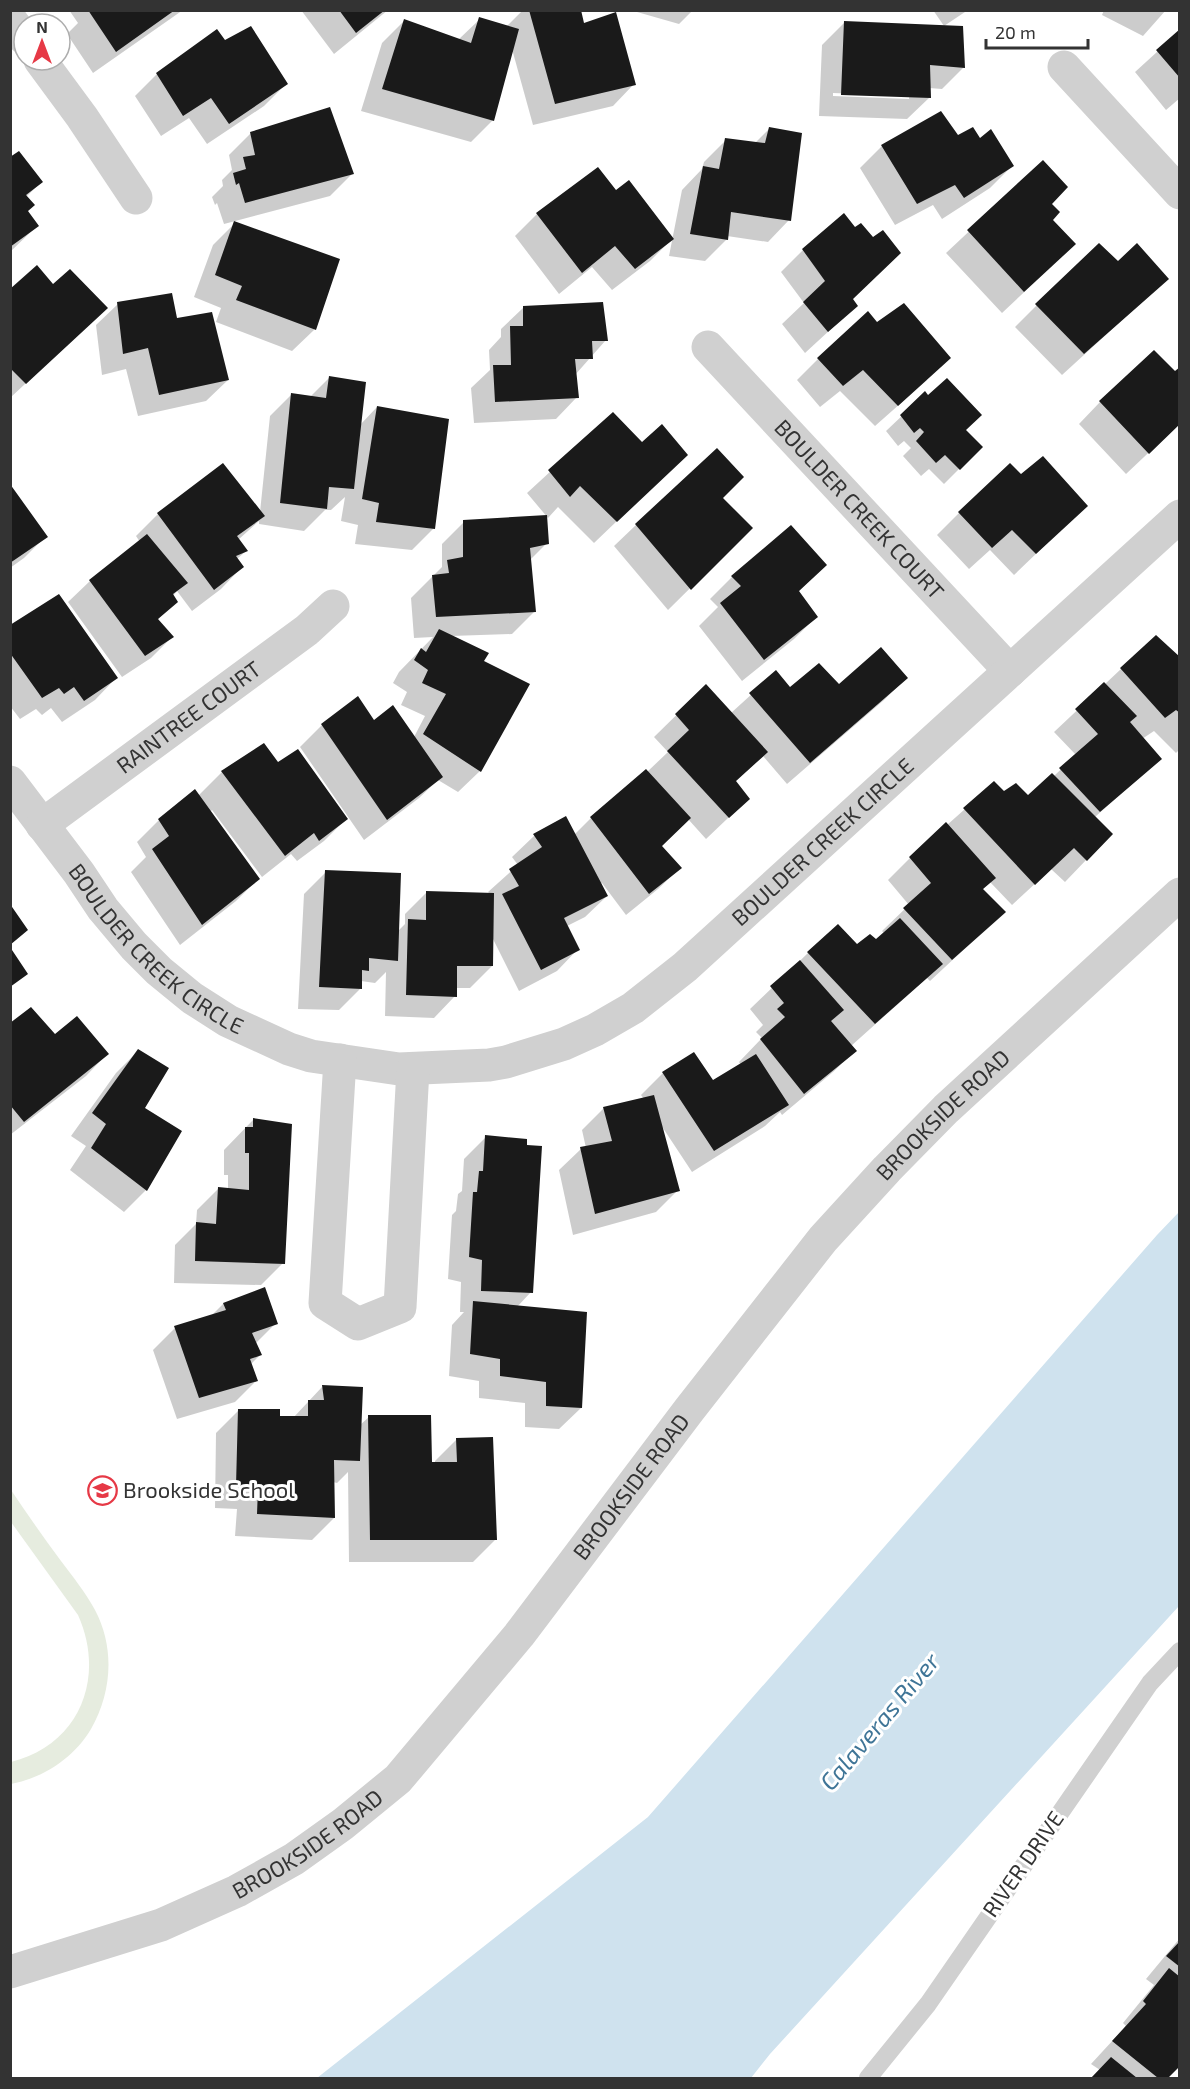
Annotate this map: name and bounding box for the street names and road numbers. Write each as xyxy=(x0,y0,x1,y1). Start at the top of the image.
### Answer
street label: BOULDER CREEK COURT xyxy=(770,413,950,604)
street label: RAINTREE COURT xyxy=(111,655,265,778)
street label: BOULDER CREEK CIRCLE xyxy=(726,752,918,930)
street label: BOULDER CREEK CIRCLE xyxy=(64,858,248,1038)
street label: BROOKSIDE ROAD xyxy=(870,1043,1014,1185)
street label: BROOKSIDE ROAD xyxy=(567,1408,694,1564)
street label: BROOKSIDE ROAD xyxy=(227,1783,387,1903)
street label: RIVER DRIVE xyxy=(976,1805,1068,1921)

